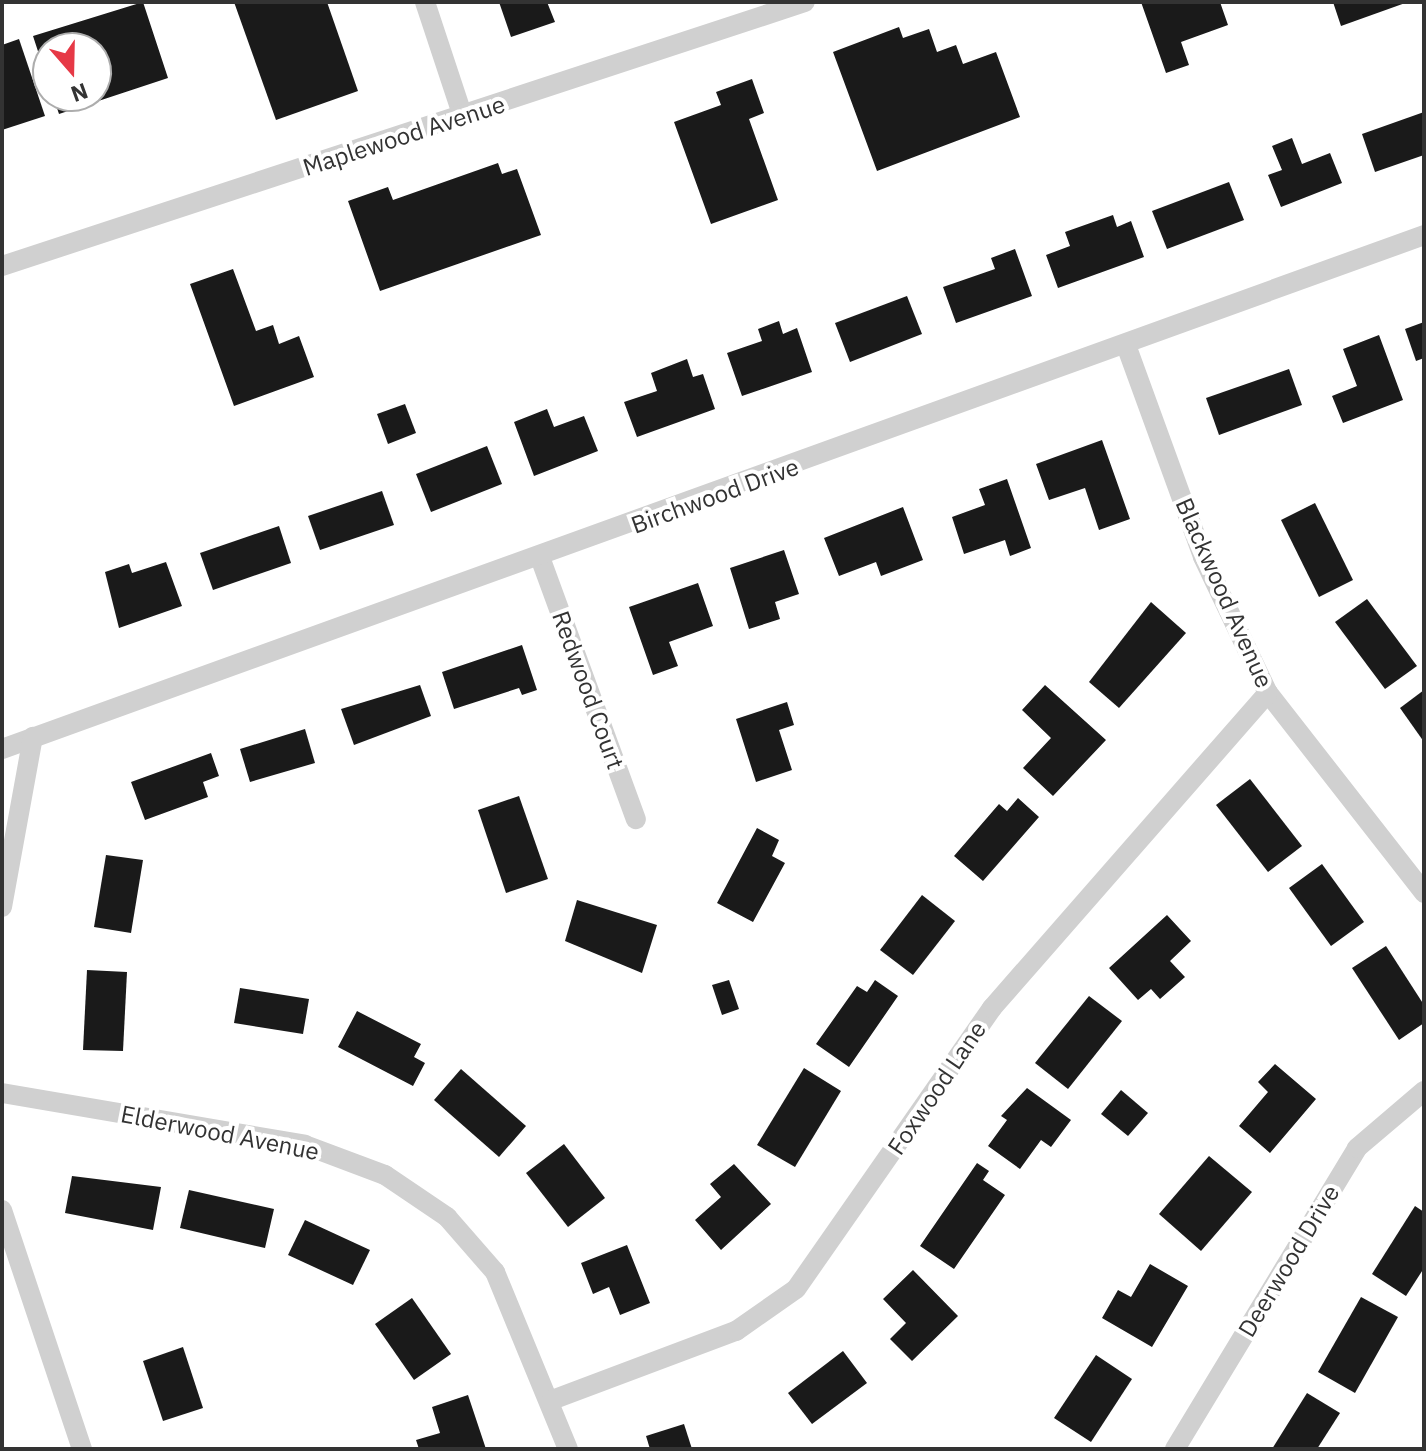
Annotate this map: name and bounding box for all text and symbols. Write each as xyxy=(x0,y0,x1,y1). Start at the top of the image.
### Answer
north arrow xyxy=(32,32,112,112)
text: N xyxy=(67,77,92,109)
street label: Maplewood Avenue xyxy=(299,90,509,182)
street label: Birchwood Drive xyxy=(627,452,803,540)
street label: Blackwood Avenue xyxy=(1169,494,1279,692)
street label: Redwood Court xyxy=(546,607,630,773)
street label: Foxwood Lane xyxy=(882,1016,992,1160)
street label: Elderwood Avenue xyxy=(118,1100,322,1166)
street label: Deerwood Drive xyxy=(1232,1180,1346,1342)

